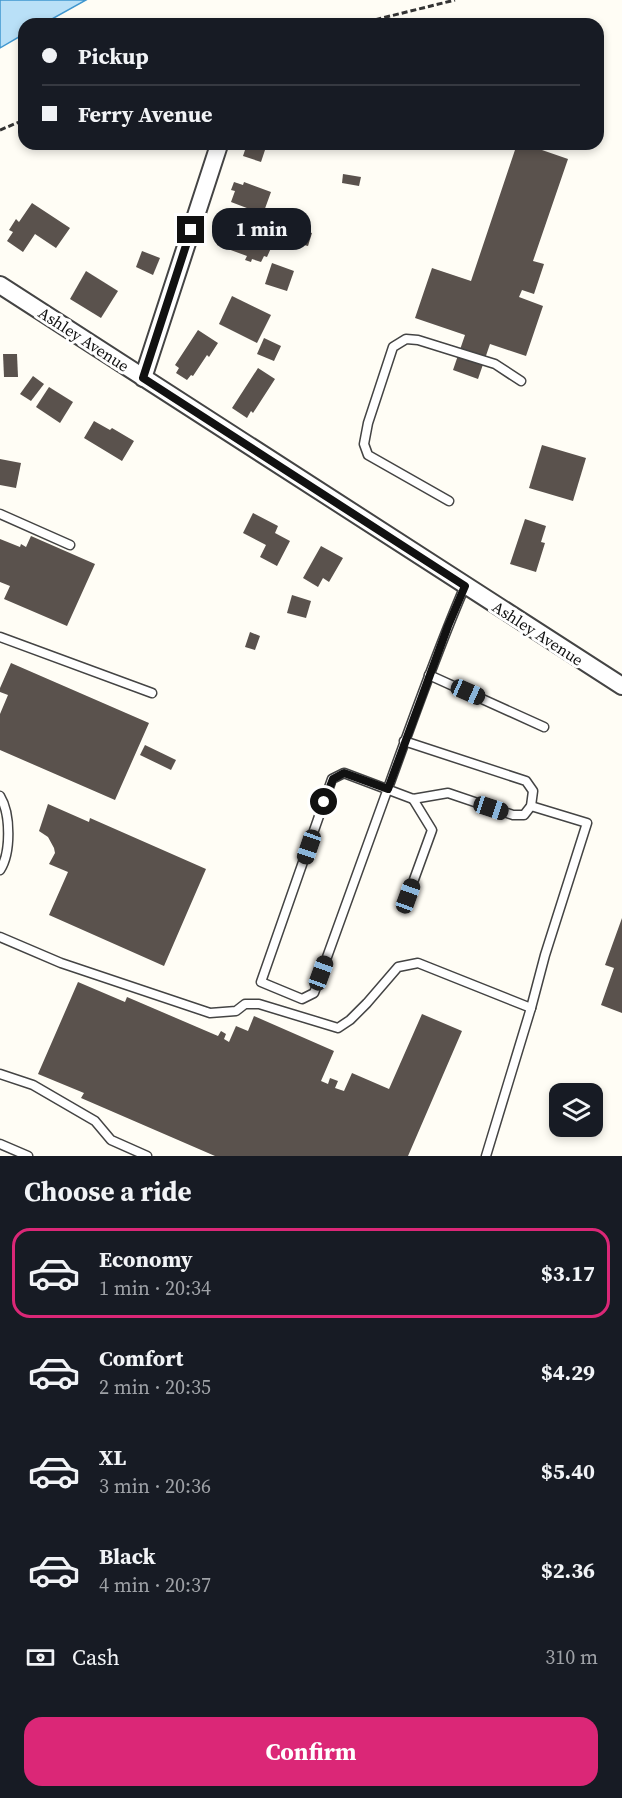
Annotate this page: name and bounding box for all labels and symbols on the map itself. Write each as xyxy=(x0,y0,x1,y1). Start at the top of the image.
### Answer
callout: 1 min xyxy=(212,209,311,251)
route end xyxy=(177,216,204,243)
street label: Ashley Avenue xyxy=(34,301,134,377)
street label: Ashley Avenue xyxy=(488,595,588,671)
car xyxy=(448,676,488,708)
route start xyxy=(310,788,337,815)
car xyxy=(471,794,511,822)
car xyxy=(295,827,323,867)
car xyxy=(393,876,423,916)
car xyxy=(306,953,336,993)

